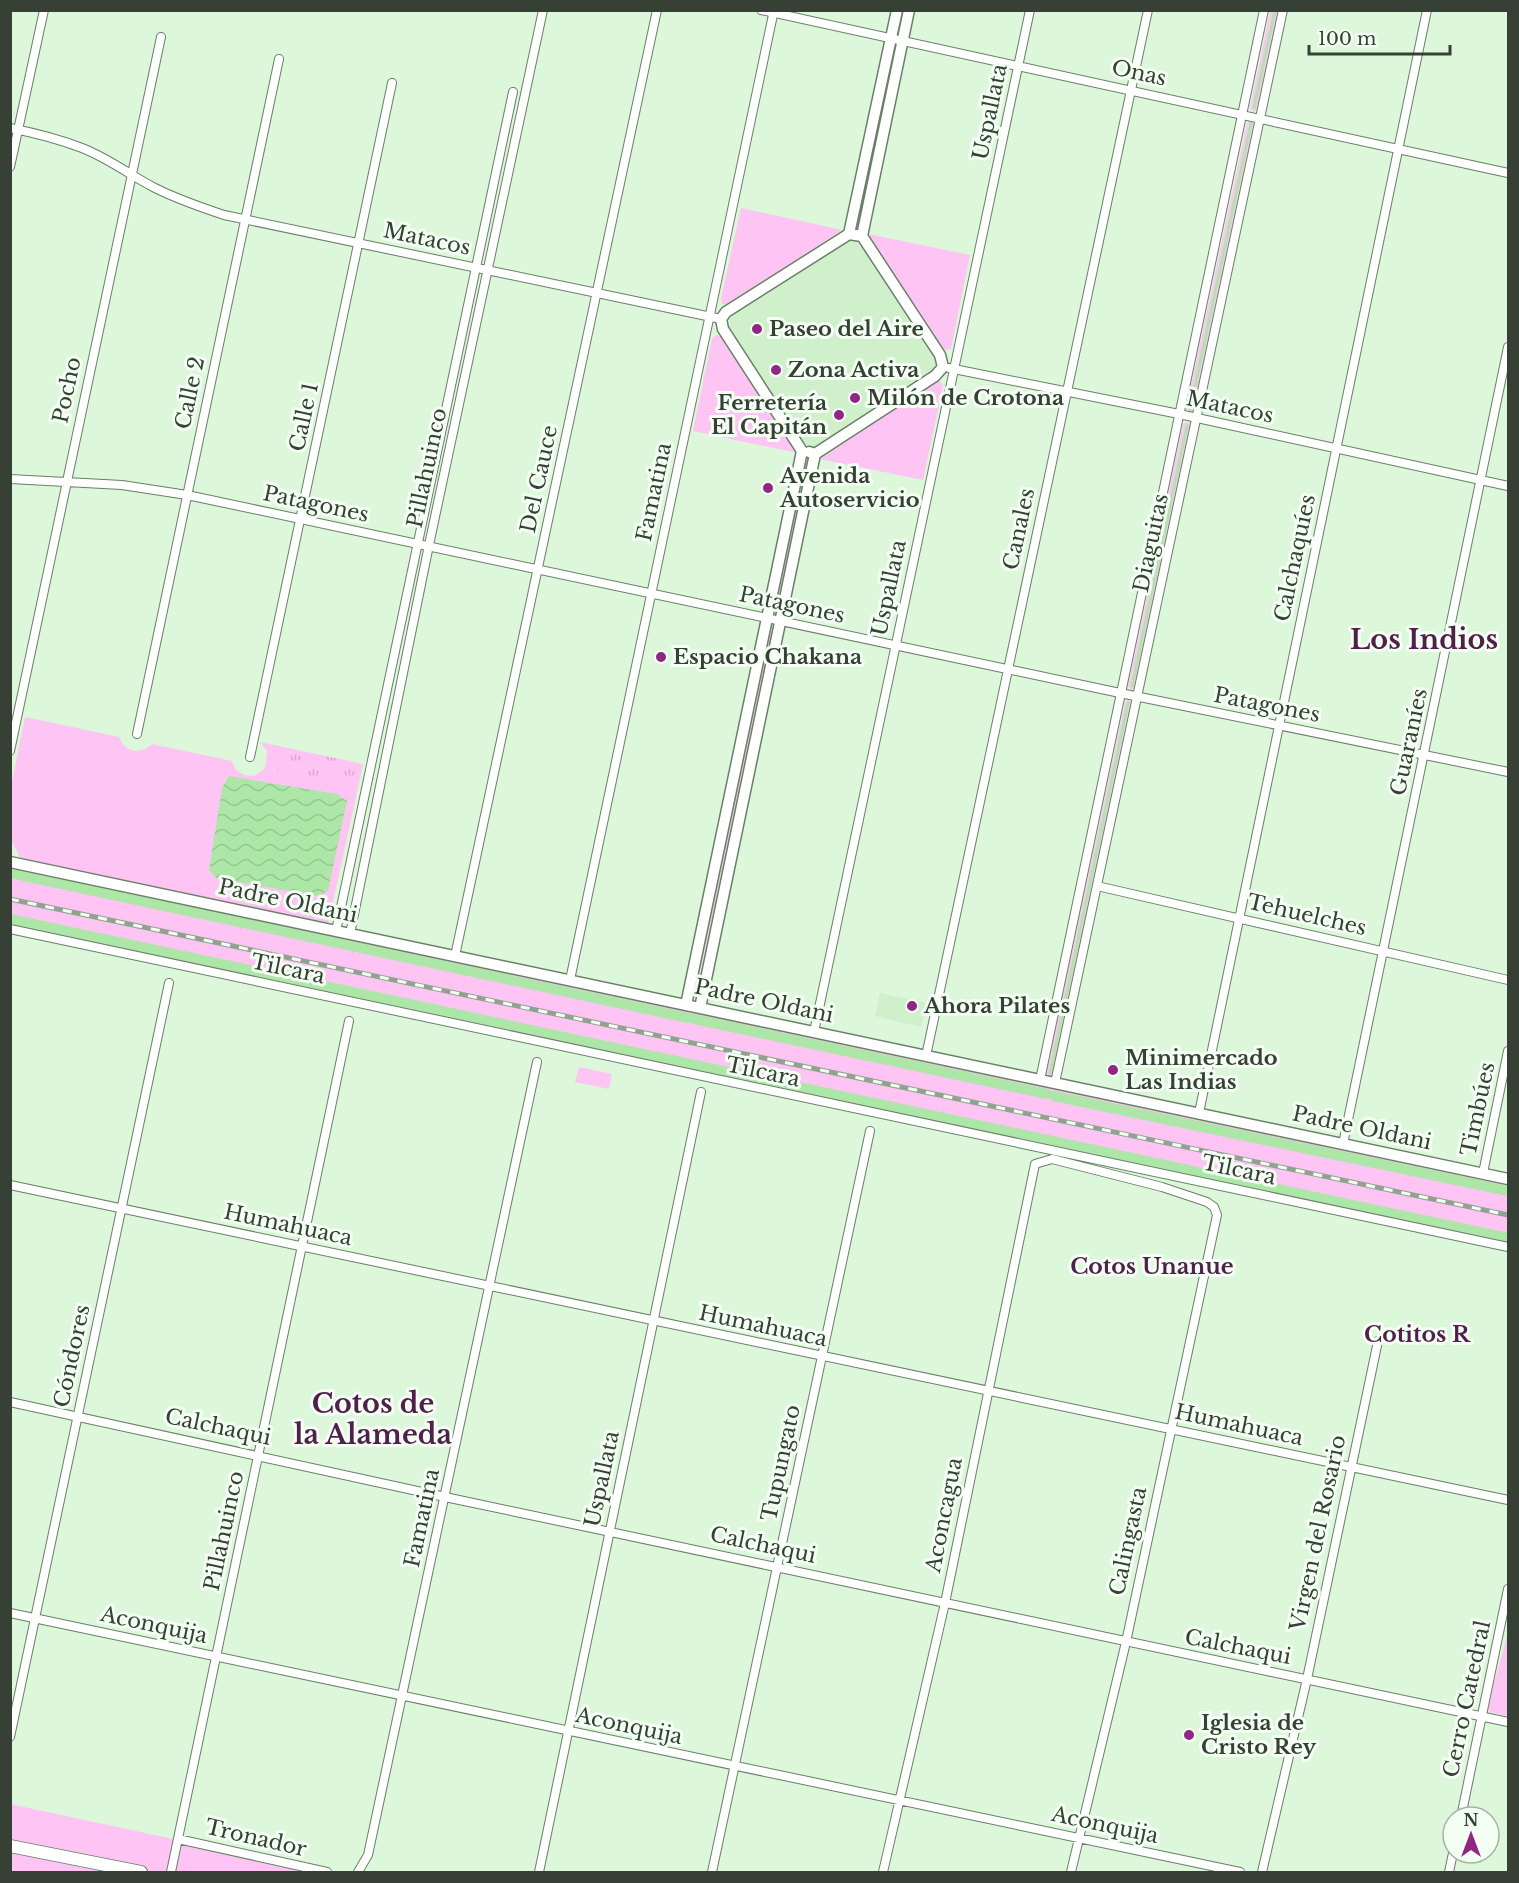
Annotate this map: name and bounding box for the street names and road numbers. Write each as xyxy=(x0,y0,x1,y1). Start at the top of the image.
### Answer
street label: Onas xyxy=(1109,55,1169,91)
street label: Uspallata xyxy=(967,61,1013,162)
street label: Matacos xyxy=(381,217,473,261)
street label: Pocho xyxy=(47,355,87,425)
street label: Calle 2 xyxy=(170,355,210,431)
street label: Calle 1 xyxy=(284,380,324,454)
street label: Matacos xyxy=(1184,385,1276,429)
street label: Pillahuinco xyxy=(402,406,452,530)
street label: Del Cauce xyxy=(515,423,563,535)
street label: Famatina xyxy=(631,440,677,544)
street label: Patagones xyxy=(261,480,371,528)
street label: Canales xyxy=(998,486,1040,572)
street label: Diaguitas xyxy=(1128,491,1174,595)
street label: Calchaquíes xyxy=(1269,492,1321,624)
street label: Uspallata xyxy=(866,537,912,638)
street label: Patagones xyxy=(737,581,847,629)
street label: Patagones xyxy=(1212,682,1322,728)
street label: Guaraníes xyxy=(1385,686,1433,798)
street label: Padre Oldani xyxy=(216,874,360,928)
street label: Tehuelches xyxy=(1245,889,1369,941)
street label: Tilcara xyxy=(249,949,328,990)
street label: Padre Oldani xyxy=(692,974,836,1028)
street label: Tilcara xyxy=(724,1052,803,1093)
street label: Timbúes xyxy=(1455,1060,1501,1158)
street label: Padre Oldani xyxy=(1290,1101,1434,1155)
street label: Tilcara xyxy=(1200,1150,1279,1191)
street label: Humahuaca xyxy=(222,1199,355,1251)
street label: Humahuaca xyxy=(697,1300,830,1352)
street label: Cóndores xyxy=(48,1302,96,1410)
street label: Humahuaca xyxy=(1173,1399,1306,1451)
street label: Tupungato xyxy=(756,1402,806,1524)
street label: Calchaqui xyxy=(163,1403,273,1451)
street label: Uspallata xyxy=(579,1428,625,1529)
street label: Virgen del Rosario xyxy=(1284,1433,1351,1634)
street label: Aconcagua xyxy=(920,1455,968,1576)
street label: Famatina xyxy=(399,1466,445,1570)
street label: Pillahuinco xyxy=(199,1469,249,1593)
street label: Calingasta xyxy=(1104,1484,1152,1598)
street label: Calchaqui xyxy=(708,1521,818,1569)
street label: Aconquija xyxy=(97,1601,210,1649)
street label: Cerro Catedral xyxy=(1438,1618,1496,1780)
street label: Calchaqui xyxy=(1183,1624,1293,1670)
street label: Aconquija xyxy=(572,1702,685,1750)
street label: Aconquija xyxy=(1048,1801,1161,1849)
street label: Tronador xyxy=(203,1814,309,1862)

